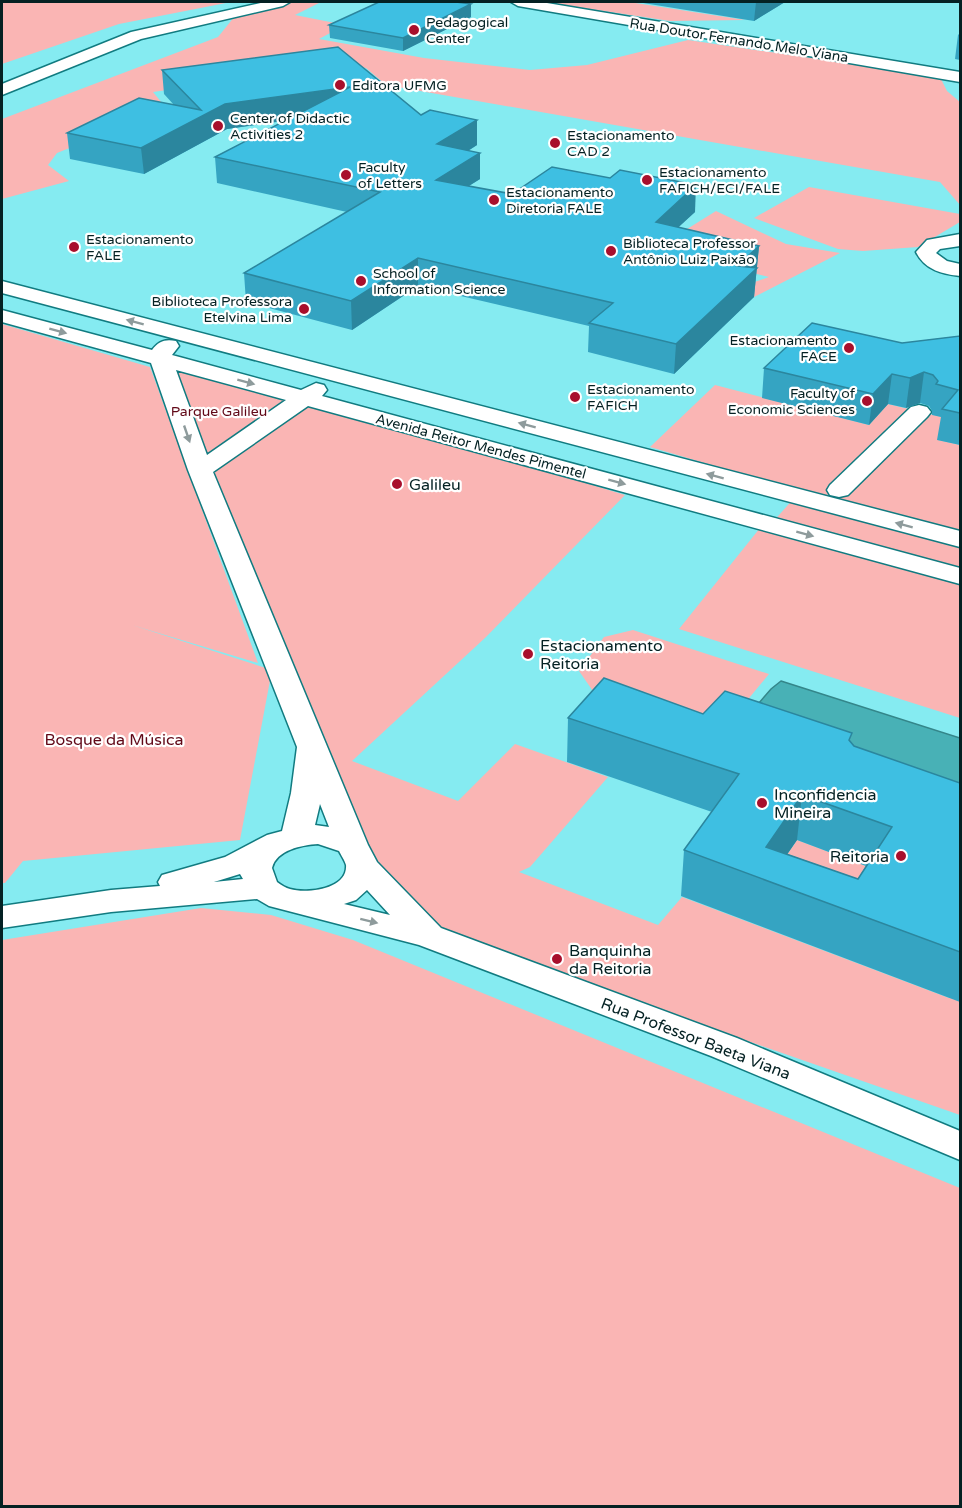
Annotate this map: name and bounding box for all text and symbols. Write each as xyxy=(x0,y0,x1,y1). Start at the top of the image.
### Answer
place label: Pedagogical Center xyxy=(426,14,508,47)
street label: Rua Doutor Fernando Melo Viana xyxy=(628,15,850,66)
marker: Pedagogical Center xyxy=(407,23,421,37)
place label: Editora UFMG xyxy=(352,77,447,94)
marker: Editora UFMG xyxy=(333,78,347,92)
place label: Center of Didactic Activities 2 xyxy=(230,110,350,143)
marker: Center of Didactic Activities 2 xyxy=(211,119,225,133)
place label: Estacionamento CAD 2 xyxy=(567,127,674,160)
marker: Estacionamento CAD 2 xyxy=(548,136,562,150)
place label: Faculty of Letters xyxy=(358,159,422,192)
place label: Estacionamento FAFICH/ECI/FALE xyxy=(659,164,780,197)
marker: Faculty of Letters xyxy=(339,168,353,182)
marker: Estacionamento FAFICH/ECI/FALE xyxy=(640,173,654,187)
place label: Estacionamento Diretoria FALE xyxy=(506,184,613,217)
marker: Estacionamento Diretoria FALE xyxy=(487,193,501,207)
place label: Estacionamento FALE xyxy=(86,231,193,264)
place label: Biblioteca Professor Antônio Luiz Paixão xyxy=(623,235,756,268)
marker: Estacionamento FALE xyxy=(67,240,81,254)
marker: Biblioteca Professor Antônio Luiz Paixão xyxy=(604,244,618,258)
place label: School of Information Science xyxy=(373,265,506,298)
marker: School of Information Science xyxy=(354,274,368,288)
place label: Biblioteca Professora Etelvina Lima xyxy=(152,293,292,326)
marker: Biblioteca Professora Etelvina Lima xyxy=(297,302,311,316)
one-way arrow xyxy=(126,317,144,326)
one-way arrow xyxy=(49,327,67,336)
place label: Estacionamento FACE xyxy=(730,332,837,365)
marker: Estacionamento FACE xyxy=(842,341,856,355)
one-way arrow xyxy=(237,378,255,387)
place label: Estacionamento FAFICH xyxy=(587,381,694,414)
place label: Faculty of Economic Sciences xyxy=(728,385,856,418)
marker: Estacionamento FAFICH xyxy=(568,390,582,404)
marker: Faculty of Economic Sciences xyxy=(860,394,874,408)
park label: Parque Galileu xyxy=(171,403,267,420)
street label: Avenida Reitor Mendes Pimentel xyxy=(374,410,588,483)
one-way arrow xyxy=(518,420,536,429)
one-way arrow xyxy=(182,425,192,443)
one-way arrow xyxy=(706,470,724,480)
place label: Galileu xyxy=(409,475,461,495)
marker: Galileu xyxy=(390,477,404,491)
one-way arrow xyxy=(608,478,626,488)
one-way arrow xyxy=(895,519,913,529)
one-way arrow xyxy=(796,529,814,539)
place label: Estacionamento Reitoria xyxy=(540,636,663,674)
marker: Estacionamento Reitoria xyxy=(521,647,535,661)
park label: Bosque da Música xyxy=(45,730,183,750)
place label: Inconfidencia Mineira xyxy=(774,785,876,823)
marker: Inconfidencia Mineira xyxy=(755,796,769,810)
place label: Reitoria xyxy=(830,847,889,867)
marker: Reitoria xyxy=(894,849,908,863)
one-way arrow xyxy=(360,916,379,926)
place label: Banquinha da Reitoria xyxy=(569,941,652,979)
marker: Banquinha da Reitoria xyxy=(550,952,564,966)
street label: Rua Professor Baeta Viana xyxy=(598,993,793,1084)

